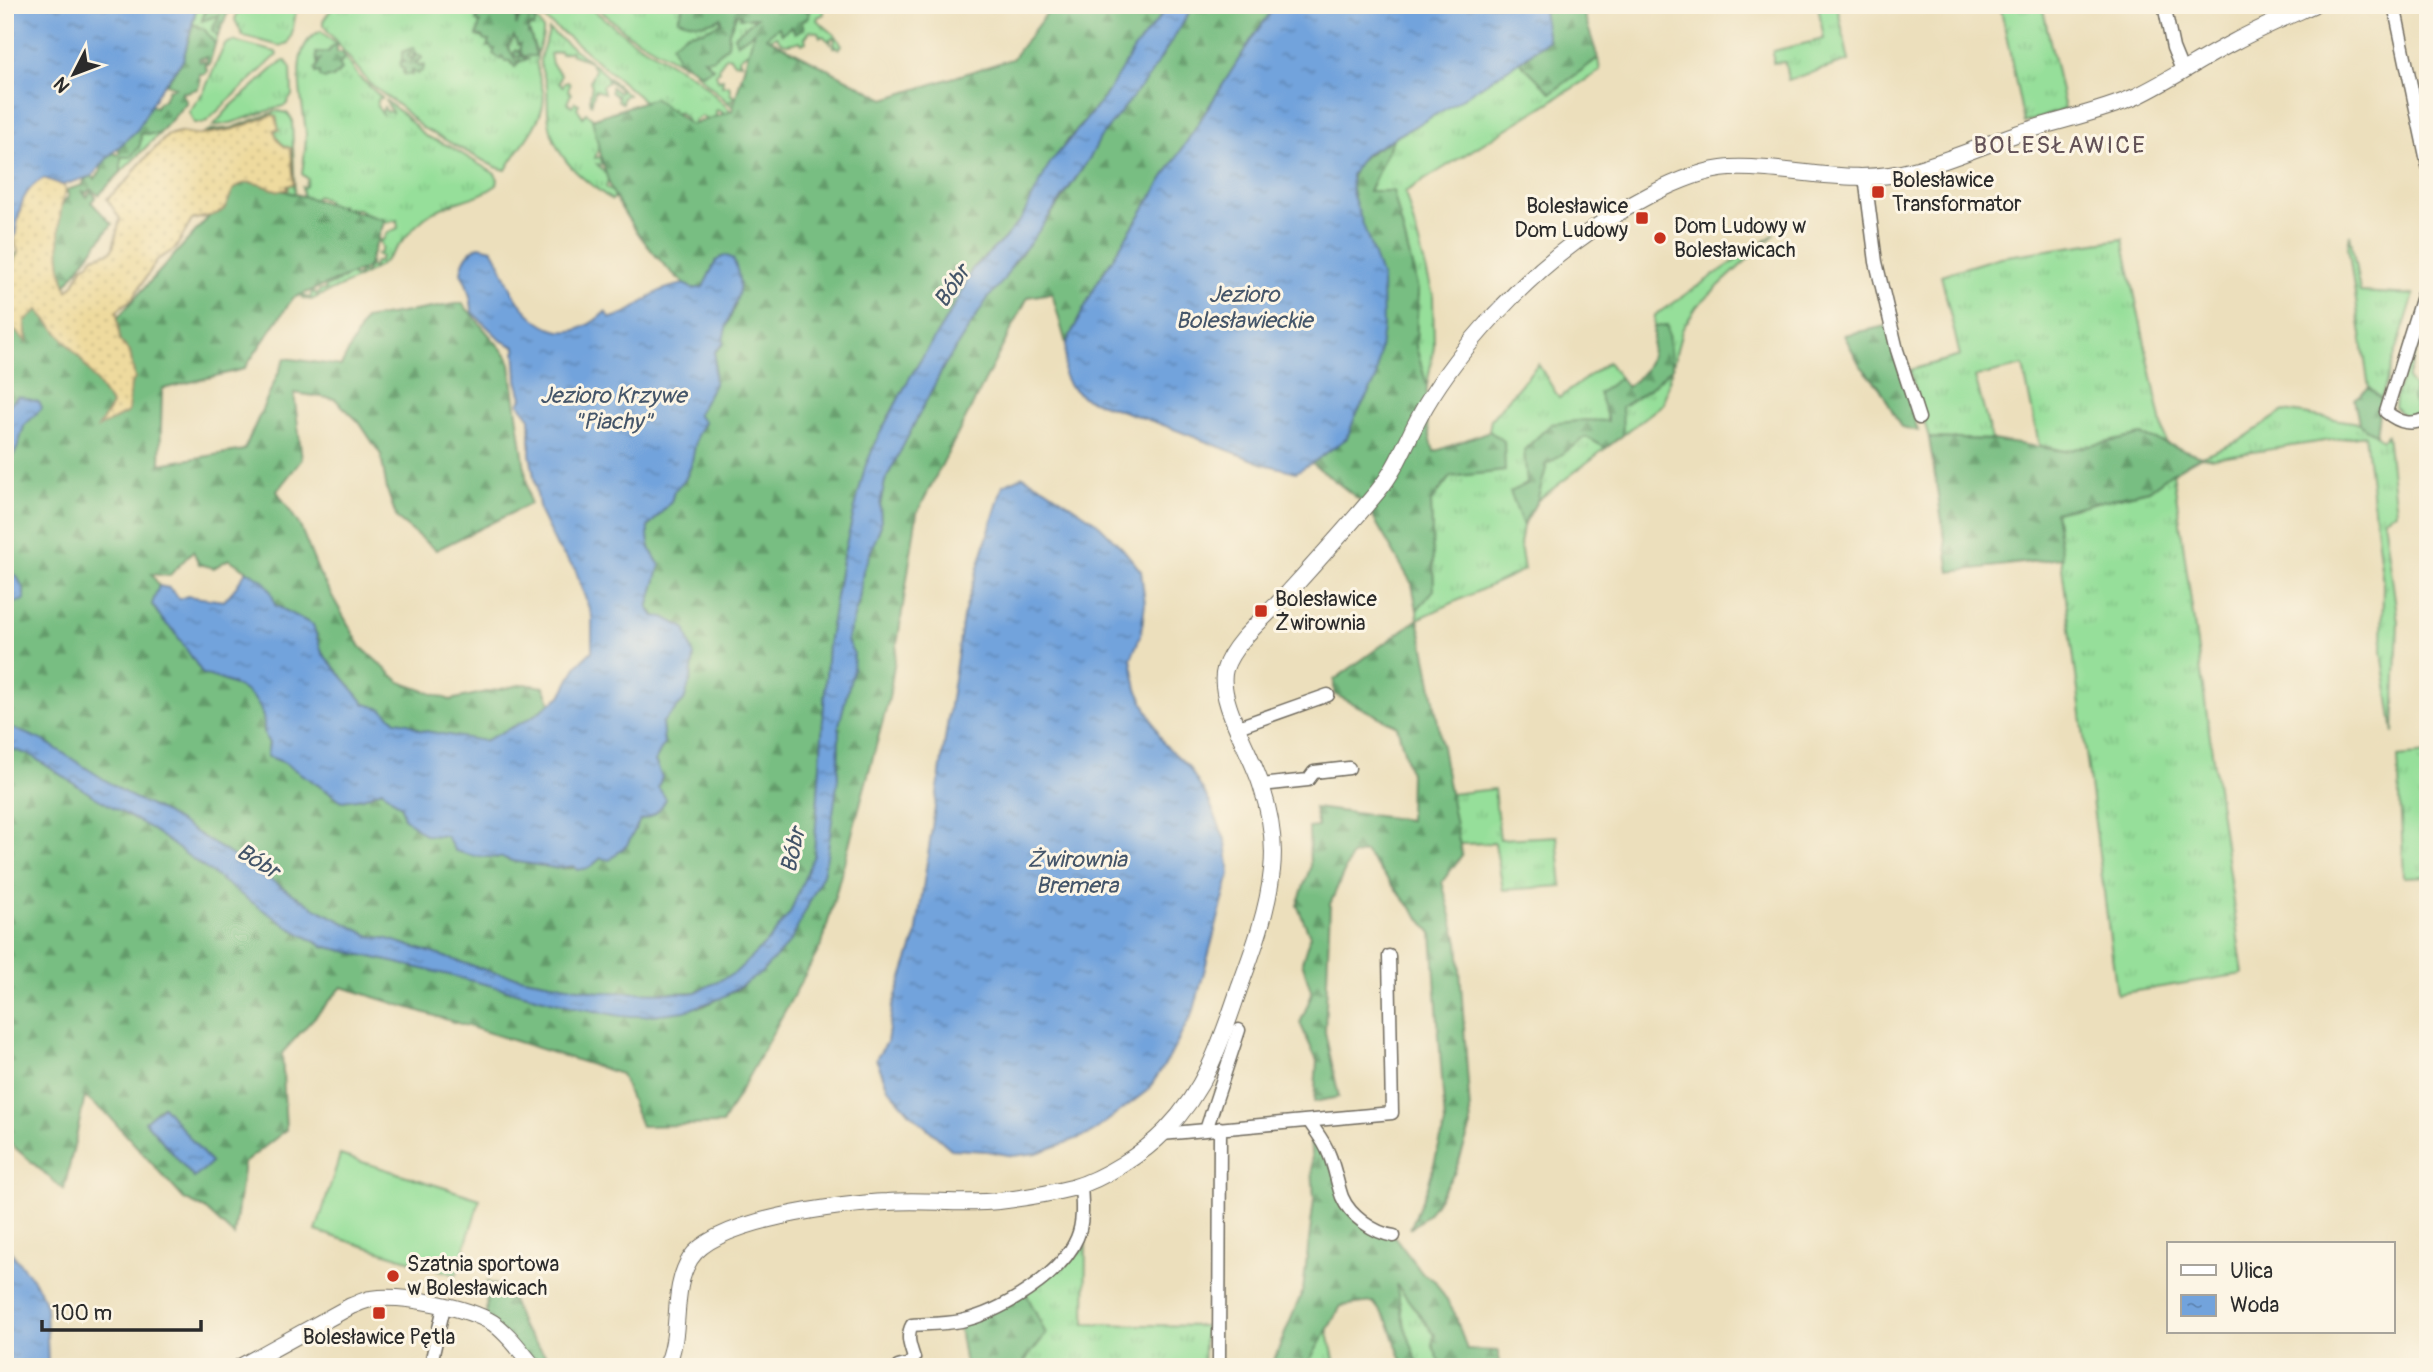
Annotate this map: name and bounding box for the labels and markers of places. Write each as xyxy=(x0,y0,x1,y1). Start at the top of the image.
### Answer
place label: Bolesławice Transformator xyxy=(1892,167,2022,218)
marker: Bolesławice Transformator xyxy=(1870,184,1886,200)
place label: Bolesławice Dom Ludowy xyxy=(1514,193,1629,244)
marker: Bolesławice Dom Ludowy xyxy=(1634,210,1650,226)
place label: Dom Ludowy w Bolesławicach xyxy=(1674,213,1806,264)
marker: Dom Ludowy w Bolesławicach xyxy=(1652,230,1668,246)
place label: Bolesławice Żwirownia xyxy=(1275,586,1377,637)
marker: Bolesławice Żwirownia xyxy=(1253,603,1269,619)
place label: Szatnia sportowa w Bolesławicach xyxy=(407,1251,559,1302)
marker: Szatnia sportowa w Bolesławicach xyxy=(385,1268,401,1284)
marker: Bolesławice Pętla xyxy=(371,1305,387,1321)
place label: Bolesławice Pętla xyxy=(303,1324,455,1351)

